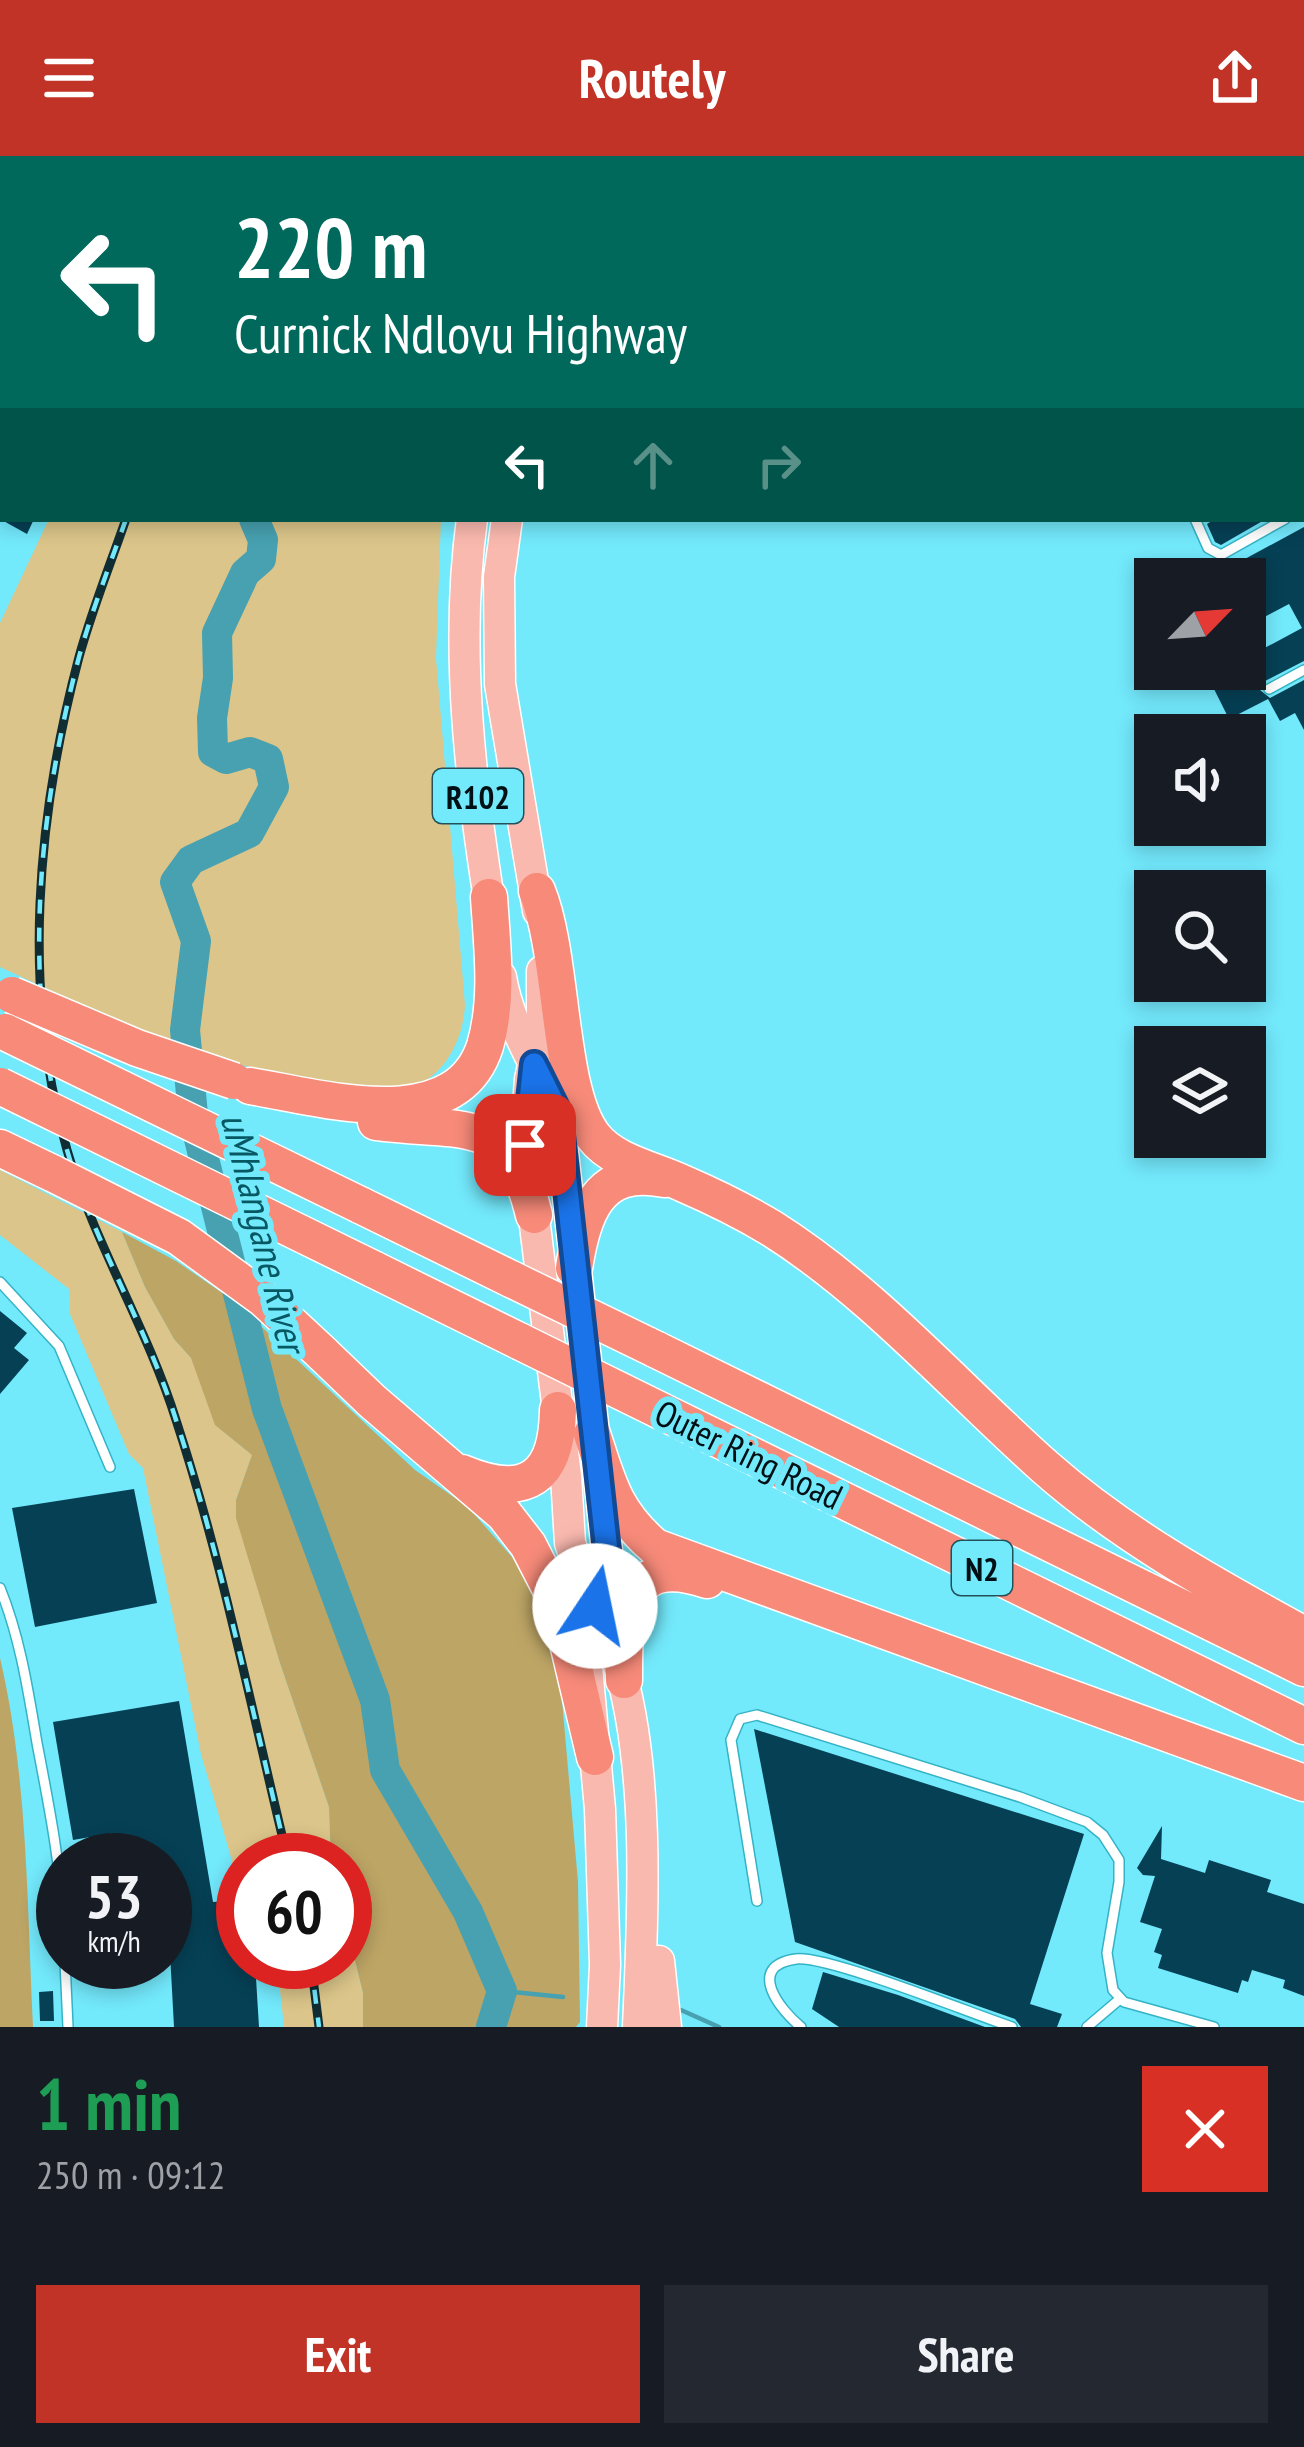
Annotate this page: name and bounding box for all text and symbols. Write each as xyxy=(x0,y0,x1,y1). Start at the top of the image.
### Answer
text: Routely xyxy=(579,43,725,113)
icon: menu xyxy=(36,45,102,111)
icon: share xyxy=(1202,45,1268,111)
text: 220 m xyxy=(234,192,427,301)
icon: left xyxy=(36,204,192,360)
text: Curnick Ndlovu Highway xyxy=(234,298,687,368)
icon: left xyxy=(494,432,560,498)
icon: ahead xyxy=(620,432,686,498)
icon: right xyxy=(746,432,812,498)
north arrow xyxy=(1134,558,1266,690)
map controls xyxy=(1134,558,1266,1158)
button: sound xyxy=(1134,714,1266,846)
road number: R102 xyxy=(433,769,523,823)
button: search xyxy=(1134,870,1266,1002)
button: layers xyxy=(1134,1026,1266,1158)
pin xyxy=(474,1094,576,1196)
water label: uMhlangane River xyxy=(210,1108,320,1362)
icon: arrive xyxy=(492,1112,558,1178)
street label: Outer Ring Road xyxy=(648,1388,850,1520)
road number: N2 xyxy=(952,1541,1012,1595)
position arrow xyxy=(532,1543,658,1669)
speed limit sign: 60 xyxy=(216,1833,372,1989)
text: 53 xyxy=(85,1857,143,1935)
text: km/h xyxy=(87,1921,141,1960)
text: 1 min xyxy=(36,2057,181,2150)
button: close xyxy=(1142,2066,1268,2192)
text: 250 m · 09:12 xyxy=(36,2149,225,2200)
button: Exit xyxy=(36,2285,640,2423)
button: Share xyxy=(664,2285,1268,2423)

